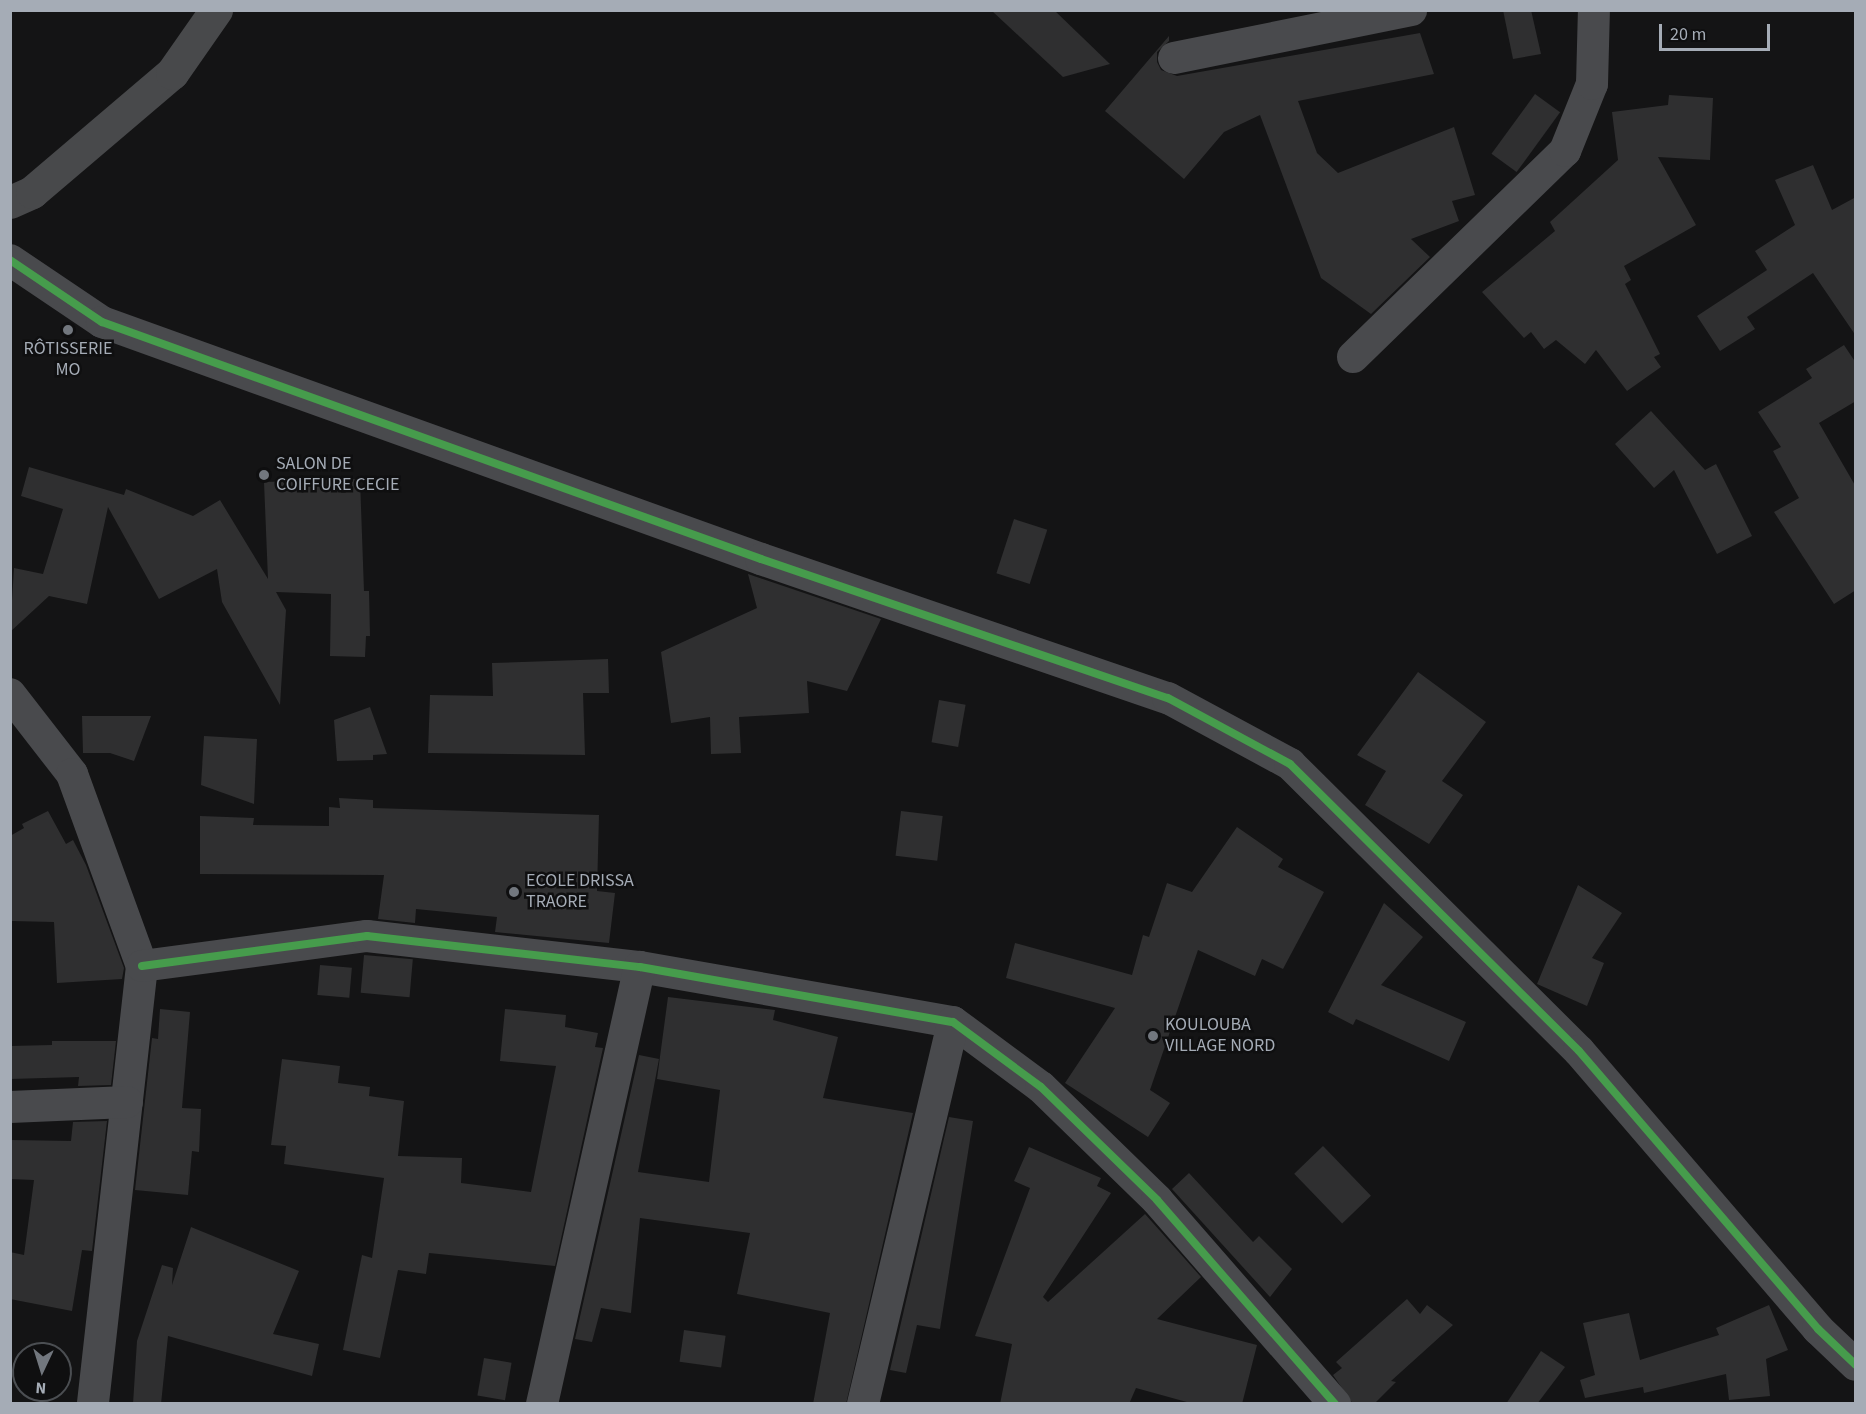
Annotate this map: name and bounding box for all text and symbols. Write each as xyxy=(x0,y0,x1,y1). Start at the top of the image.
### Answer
scale bar xyxy=(1662,12,1773,50)
text: 20 m xyxy=(1670,22,1706,47)
marker: RÔTISSERIE MO xyxy=(61,323,75,337)
place label: RÔTISSERIE MO xyxy=(23,339,113,382)
place label: SALON DE COIFFURE CECIE xyxy=(276,454,399,496)
marker: SALON DE COIFFURE CECIE xyxy=(257,468,271,482)
place label: ECOLE DRISSA TRAORE xyxy=(526,871,634,914)
marker: ECOLE DRISSA TRAORE xyxy=(507,885,521,899)
place label: KOULOUBA VILLAGE NORD xyxy=(1165,1015,1275,1058)
marker: KOULOUBA VILLAGE NORD xyxy=(1146,1029,1160,1043)
north arrow xyxy=(12,1342,72,1402)
text: N xyxy=(35,1377,47,1399)

